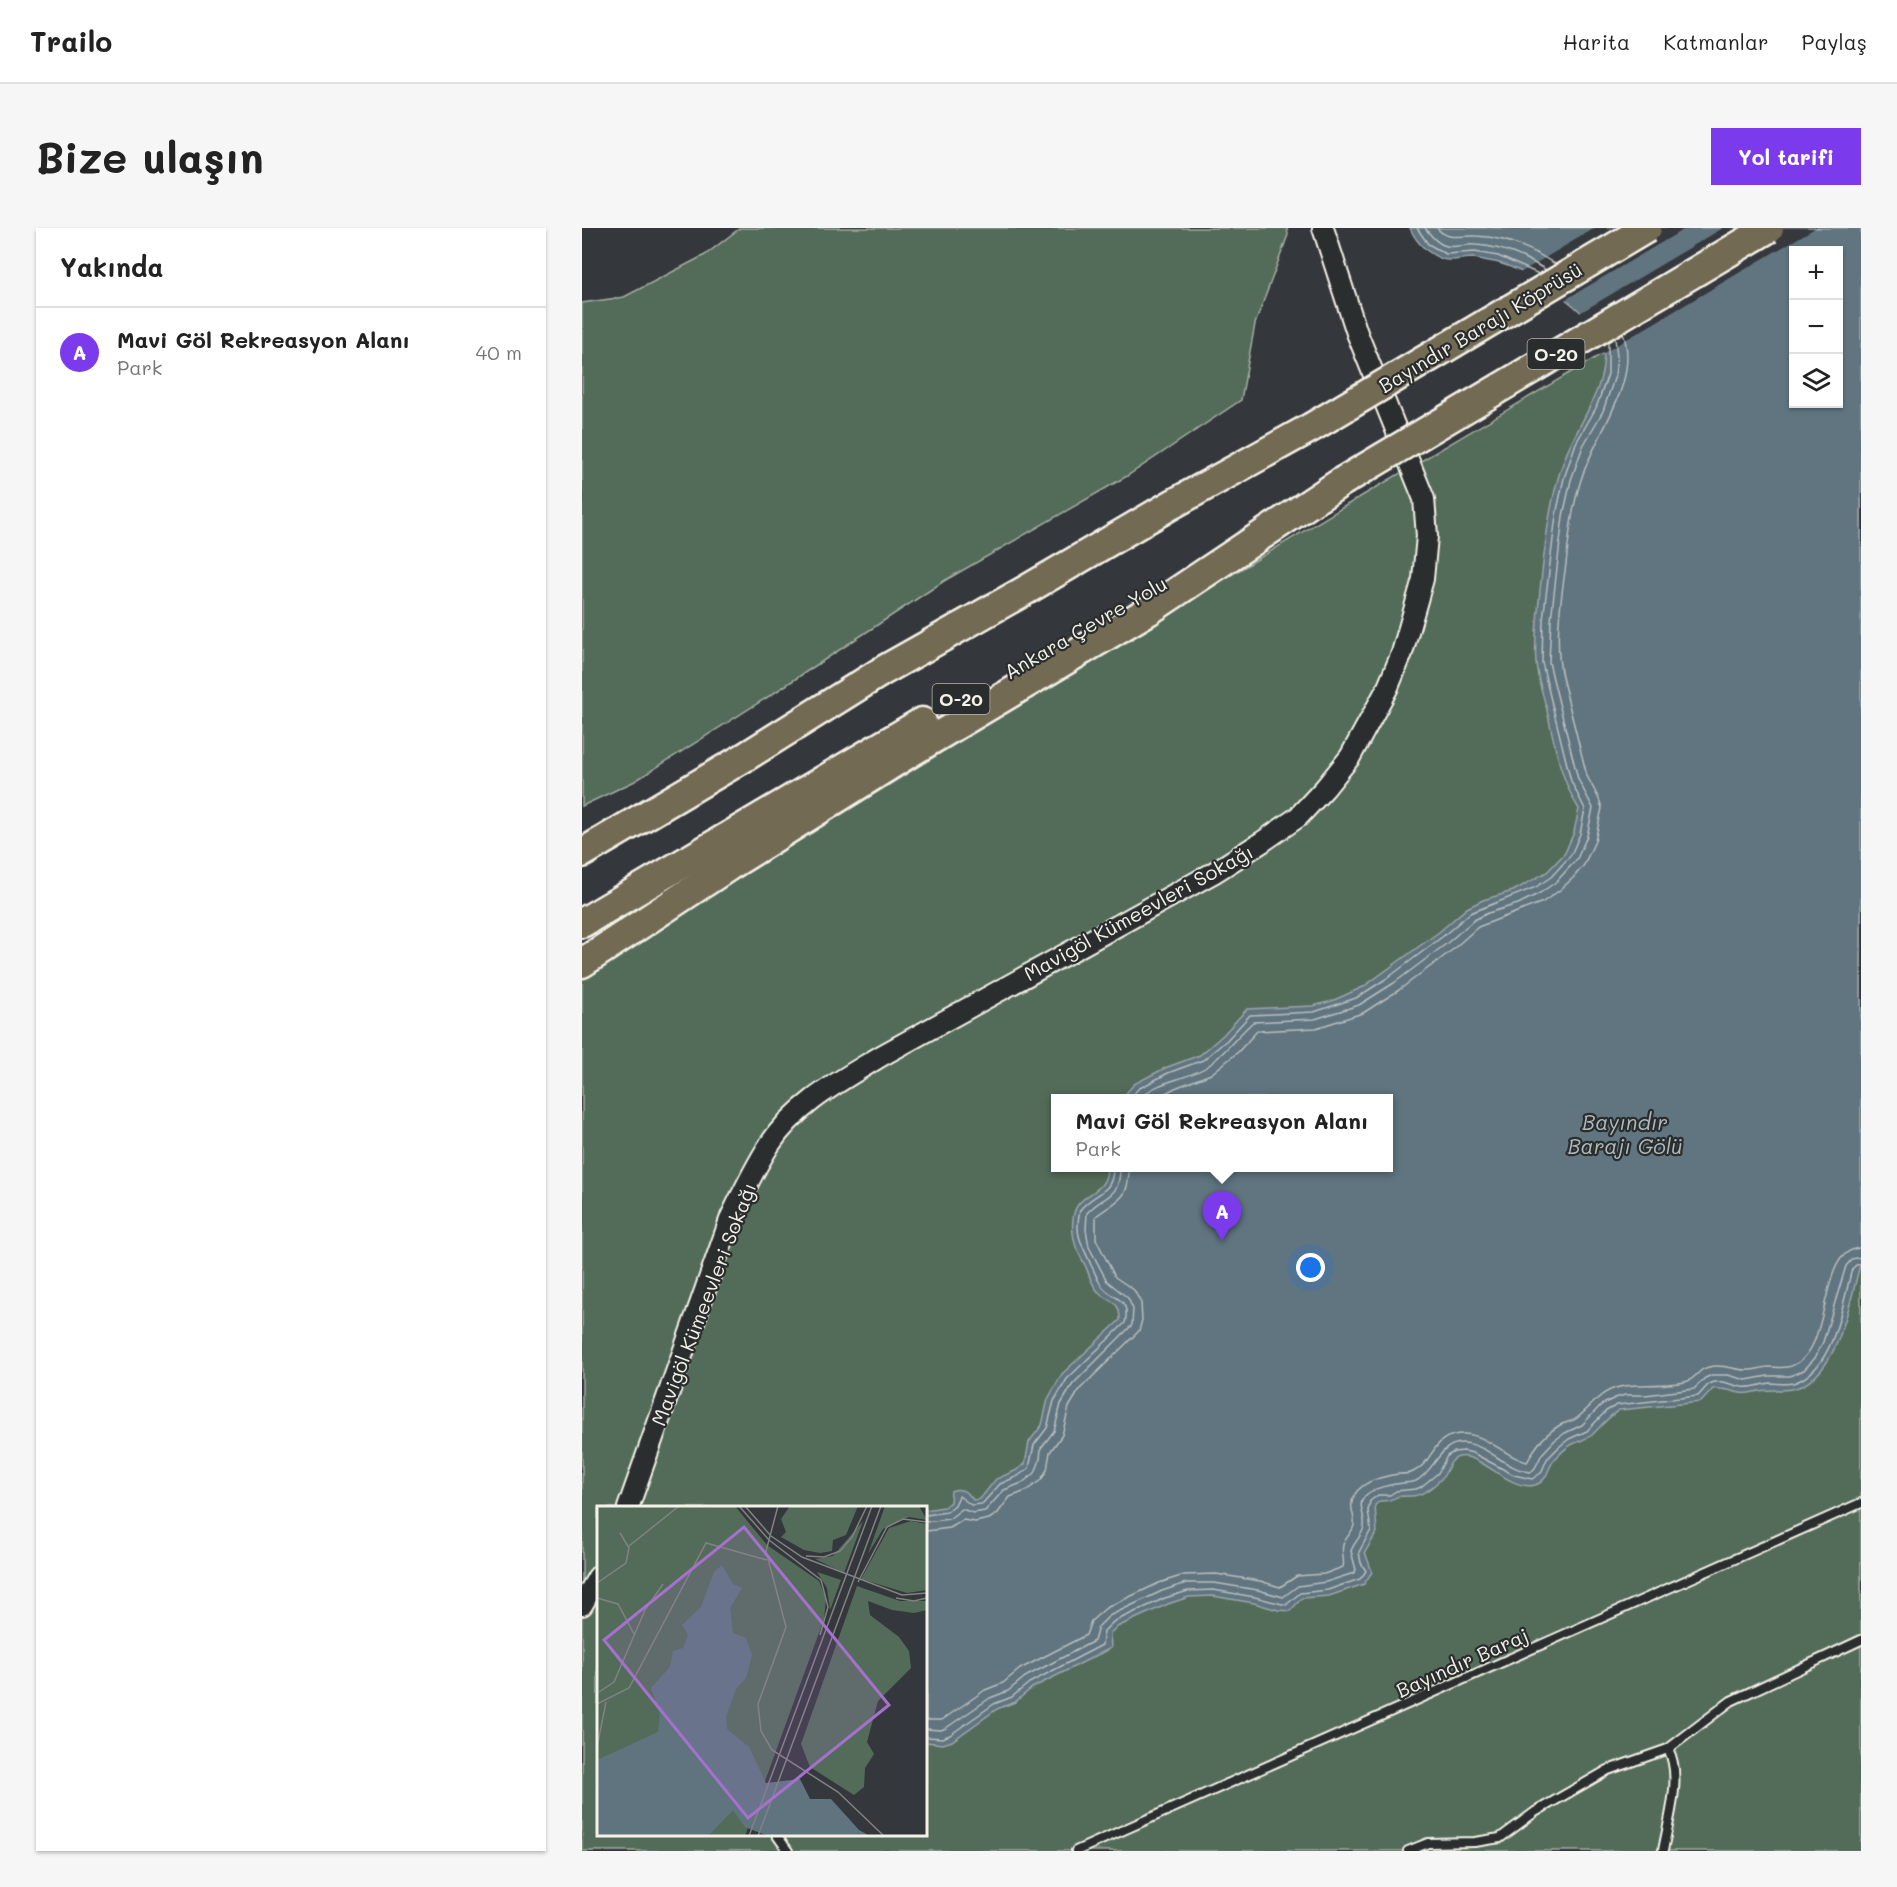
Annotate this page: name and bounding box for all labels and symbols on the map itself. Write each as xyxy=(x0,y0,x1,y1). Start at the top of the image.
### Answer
street label: Bayındır Barajı Köprüsü xyxy=(1374,256,1586,398)
road number: O-20 xyxy=(1528,339,1584,369)
street label: Ankara Çevre Yolu xyxy=(999,570,1171,684)
road number: O-20 xyxy=(932,684,989,714)
street label: Mavigöl Kümeevleri Sokağı xyxy=(1019,838,1257,986)
water label: Bayındır Barajı Gölü xyxy=(1568,1108,1682,1159)
street label: Mavigöl Kümeevleri Sokağı xyxy=(645,1179,761,1429)
pin: A xyxy=(1202,1192,1242,1241)
your location xyxy=(1296,1253,1325,1282)
inset map xyxy=(597,1506,927,1836)
street label: Bayındır Baraj xyxy=(1392,1621,1532,1703)

